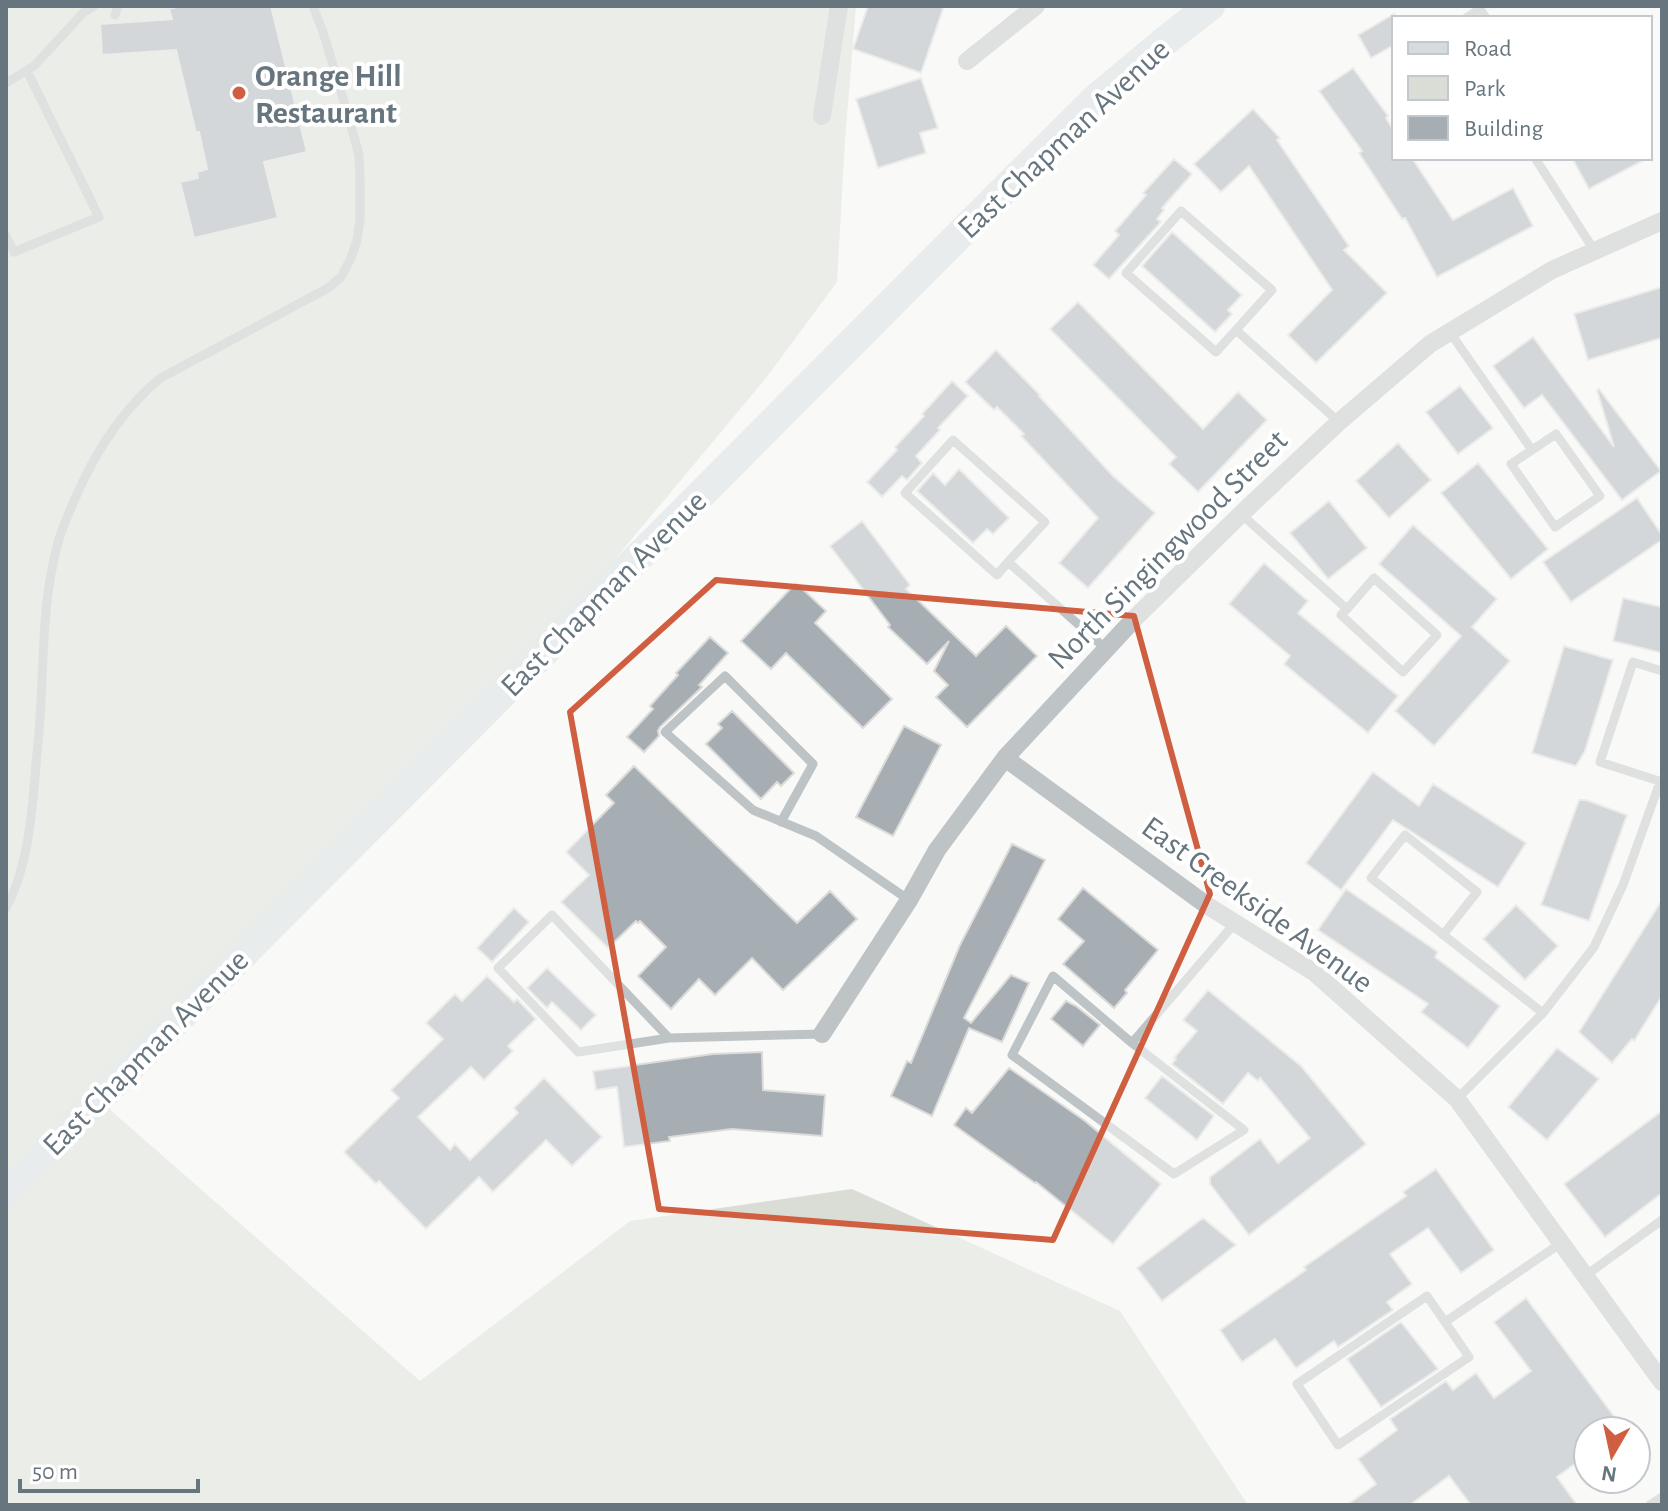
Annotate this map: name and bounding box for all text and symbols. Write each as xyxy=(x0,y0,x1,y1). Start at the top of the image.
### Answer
legend xyxy=(1392,16,1652,160)
street label: East Chapman Avenue xyxy=(952,33,1176,245)
text: Road xyxy=(1464,37,1512,61)
place label: Orange Hill Restaurant xyxy=(255,60,402,129)
text: Park xyxy=(1464,77,1505,101)
marker: Orange Hill Restaurant xyxy=(230,84,248,102)
text: Building xyxy=(1464,117,1543,141)
street label: North Singingwood Street xyxy=(1042,424,1293,675)
street label: East Chapman Avenue xyxy=(495,485,713,703)
street label: East Creekside Avenue xyxy=(1136,811,1379,999)
street label: East Chapman Avenue xyxy=(37,944,255,1162)
north arrow xyxy=(1572,1415,1652,1495)
scale bar xyxy=(20,1443,198,1493)
text: 50 m xyxy=(32,1460,78,1484)
text: N xyxy=(1600,1462,1618,1486)

